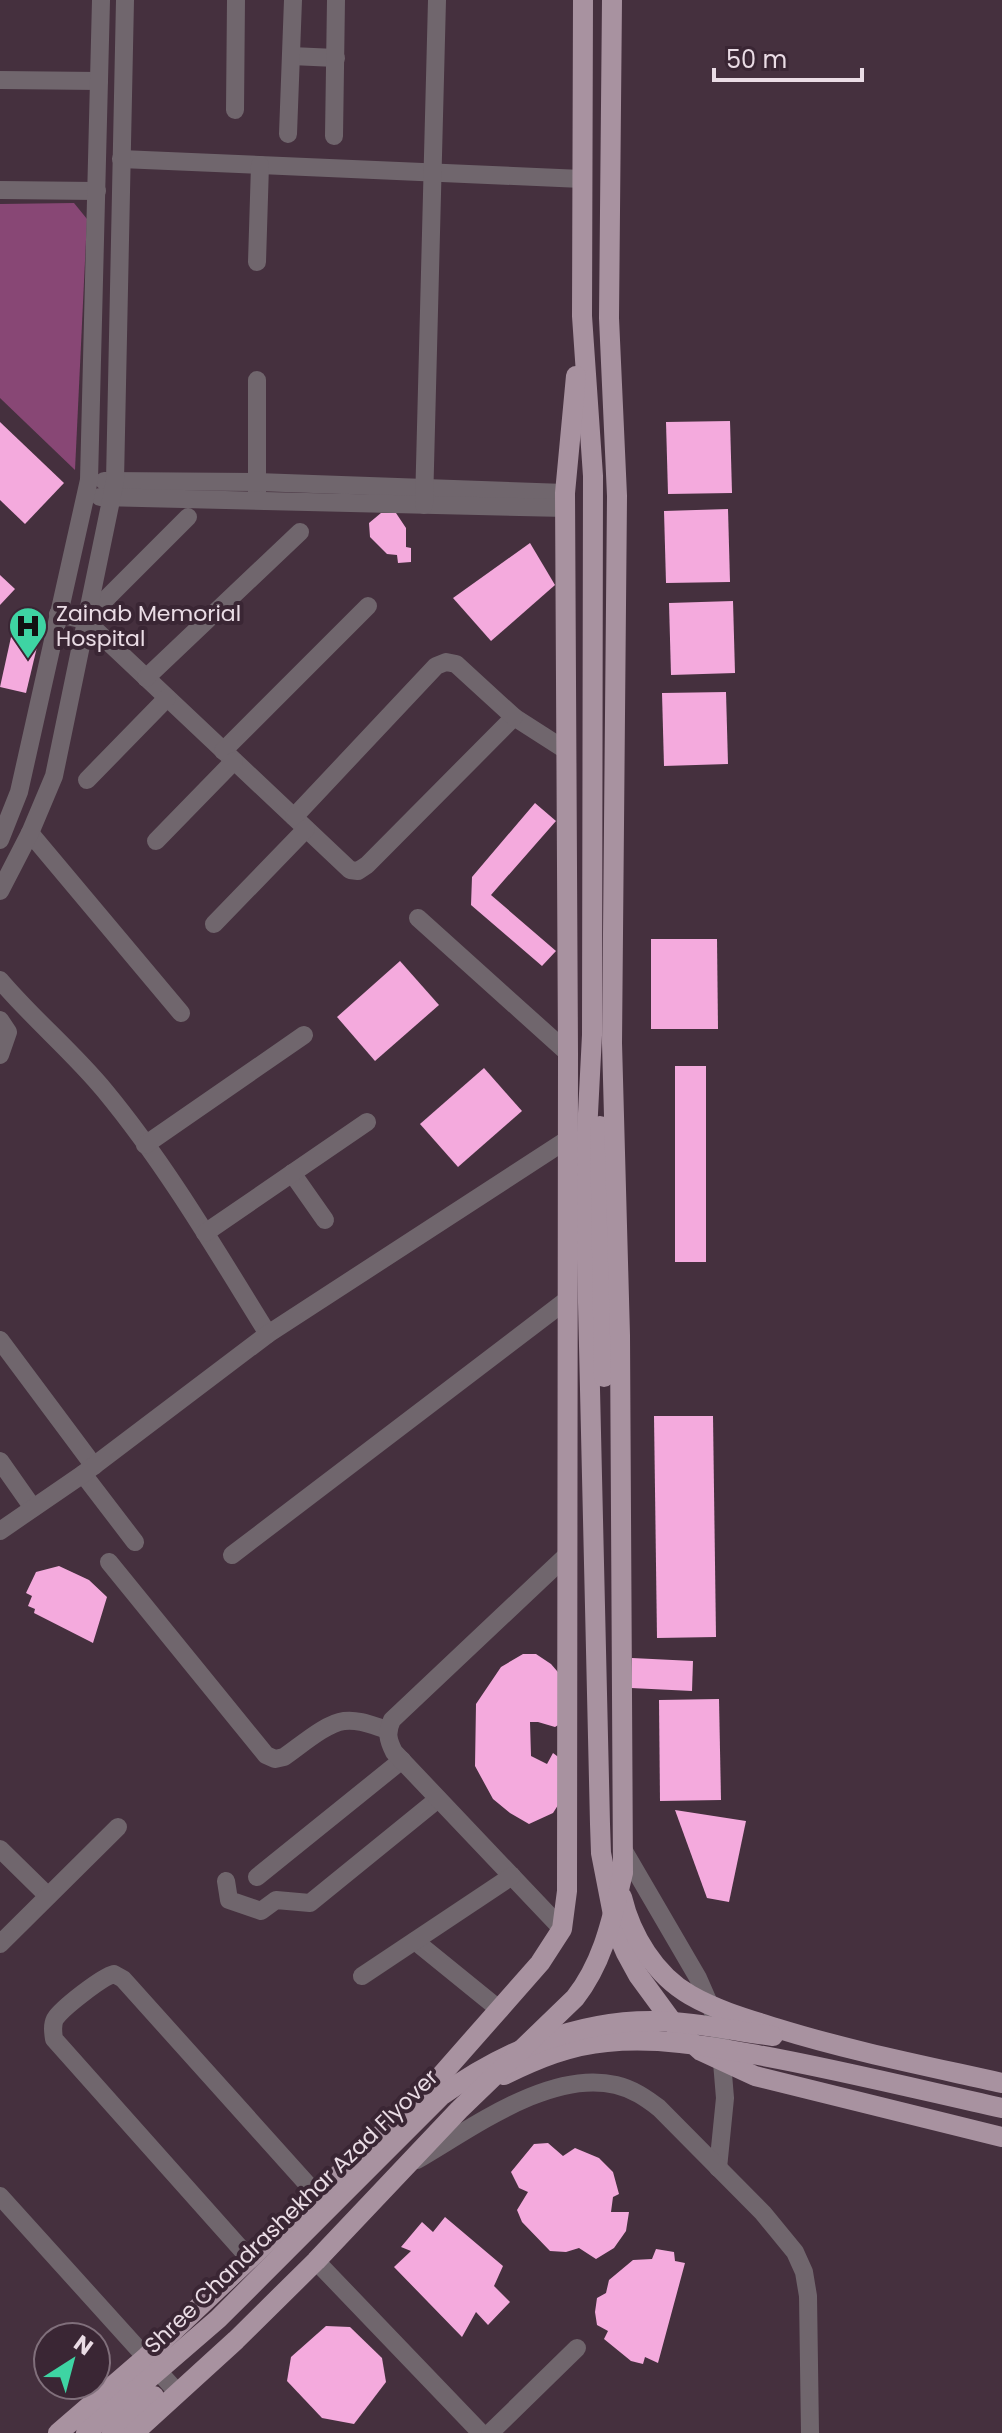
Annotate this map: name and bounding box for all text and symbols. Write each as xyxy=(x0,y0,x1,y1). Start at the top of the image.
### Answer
scale bar xyxy=(714,32,862,82)
text: 50 m xyxy=(726,43,787,76)
place label: Zainab Memorial Hospital xyxy=(56,598,241,654)
hospital icon: Zainab Memorial Hospital xyxy=(7,605,49,660)
street label: Shree Chandrashekhar Azad Flyover xyxy=(138,2062,445,2361)
north arrow xyxy=(32,2321,112,2401)
text: N xyxy=(68,2328,99,2363)

